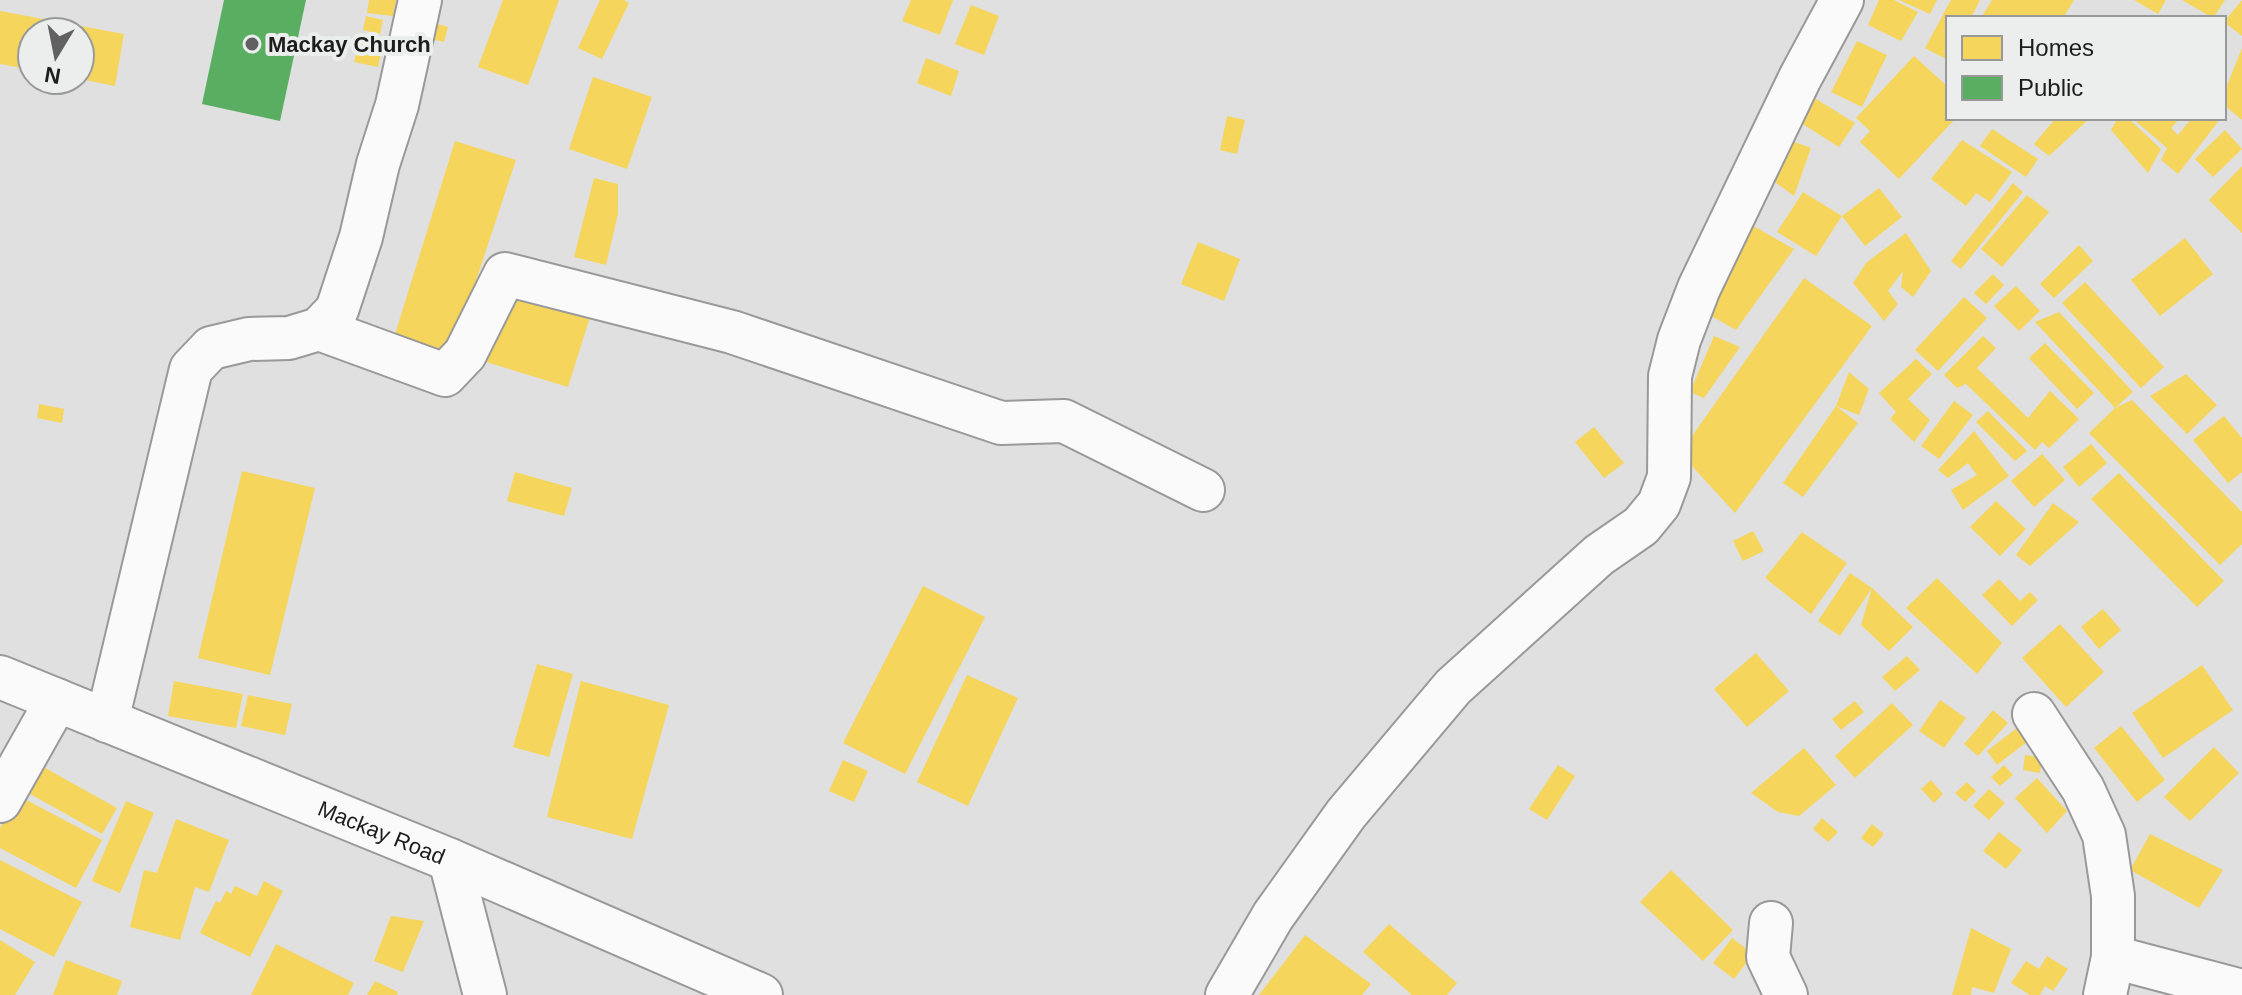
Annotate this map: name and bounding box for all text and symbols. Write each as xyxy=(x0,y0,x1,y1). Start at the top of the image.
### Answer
north arrow xyxy=(16,16,96,96)
legend xyxy=(1946,16,2226,120)
place label: Mackay Church xyxy=(268,32,431,57)
text: Homes xyxy=(2018,34,2094,61)
marker: Mackay Church xyxy=(243,35,261,53)
text: N xyxy=(43,62,63,89)
text: Public xyxy=(2018,74,2083,101)
street label: Mackay Road xyxy=(314,796,449,870)

